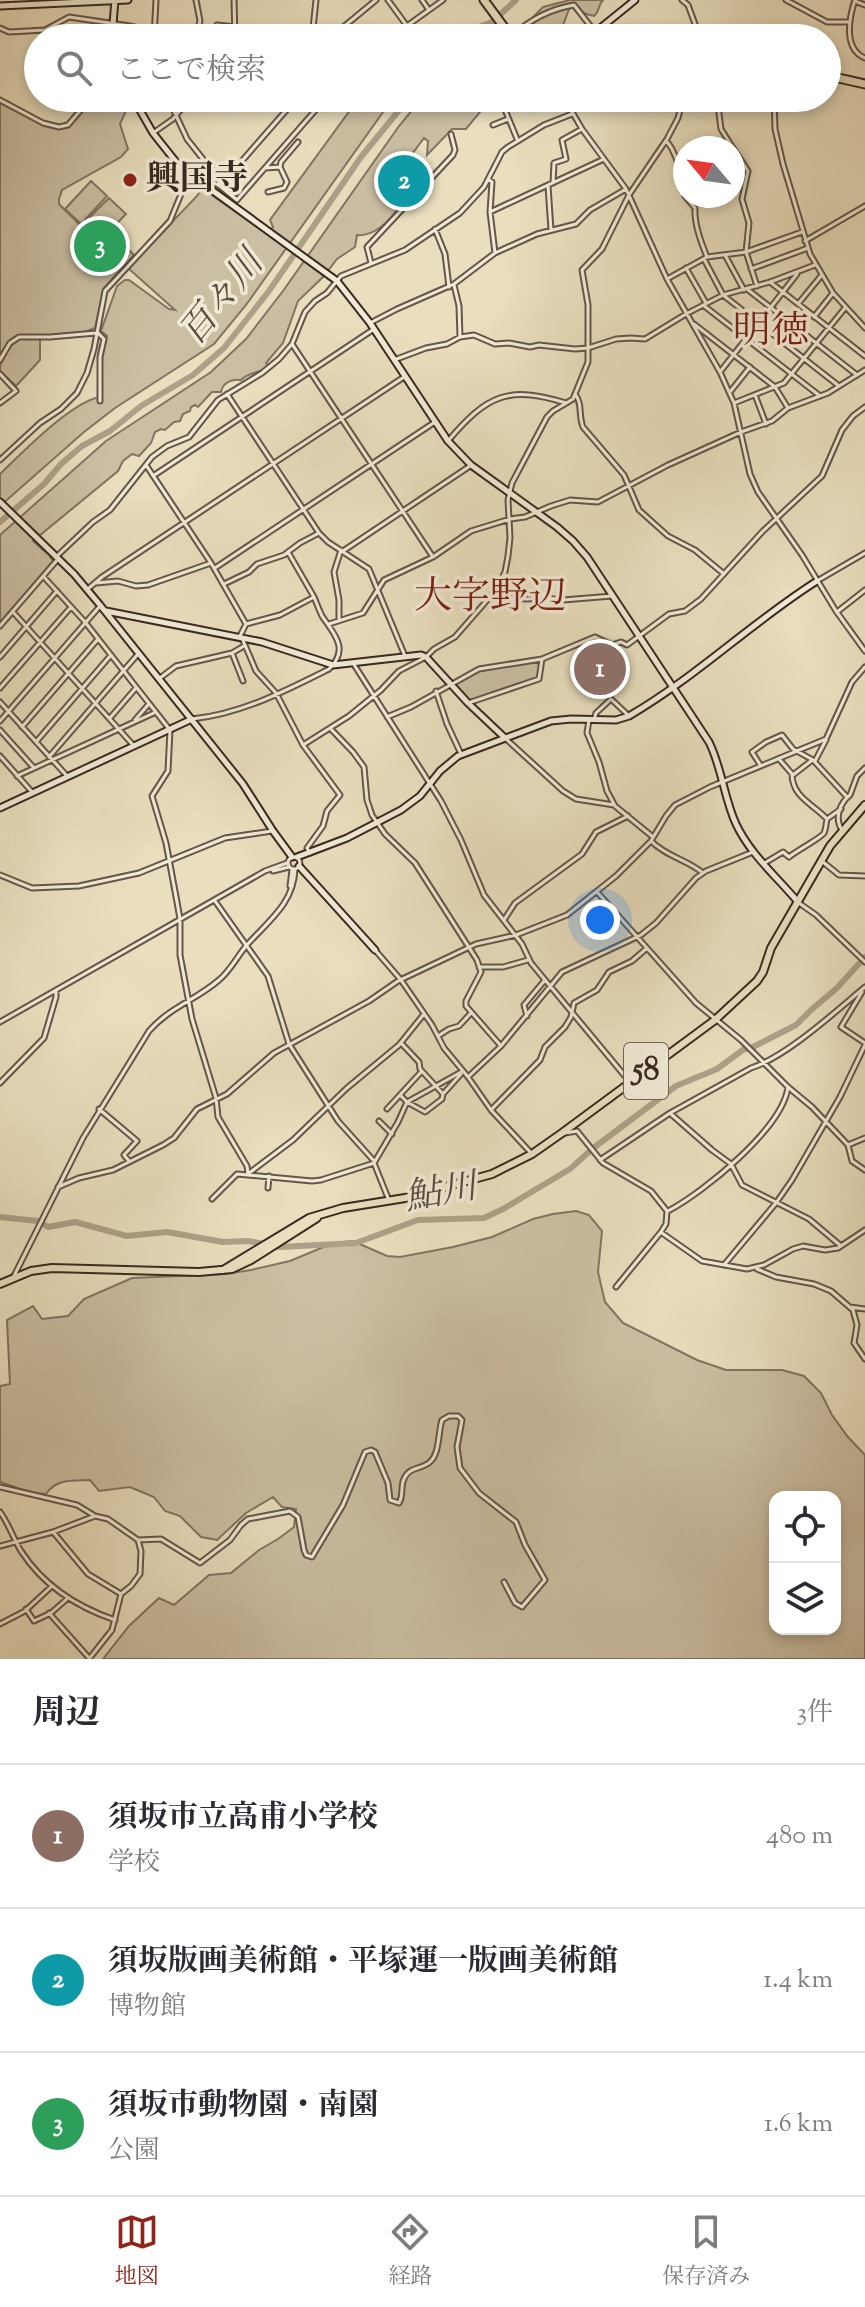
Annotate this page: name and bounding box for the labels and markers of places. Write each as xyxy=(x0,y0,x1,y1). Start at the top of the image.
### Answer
pin: 2 xyxy=(378,151,430,211)
place label: 興国寺 xyxy=(146,156,248,205)
marker: 興国寺 xyxy=(121,171,139,189)
pin: 3 xyxy=(74,216,126,276)
pin: 1 xyxy=(574,639,626,699)

